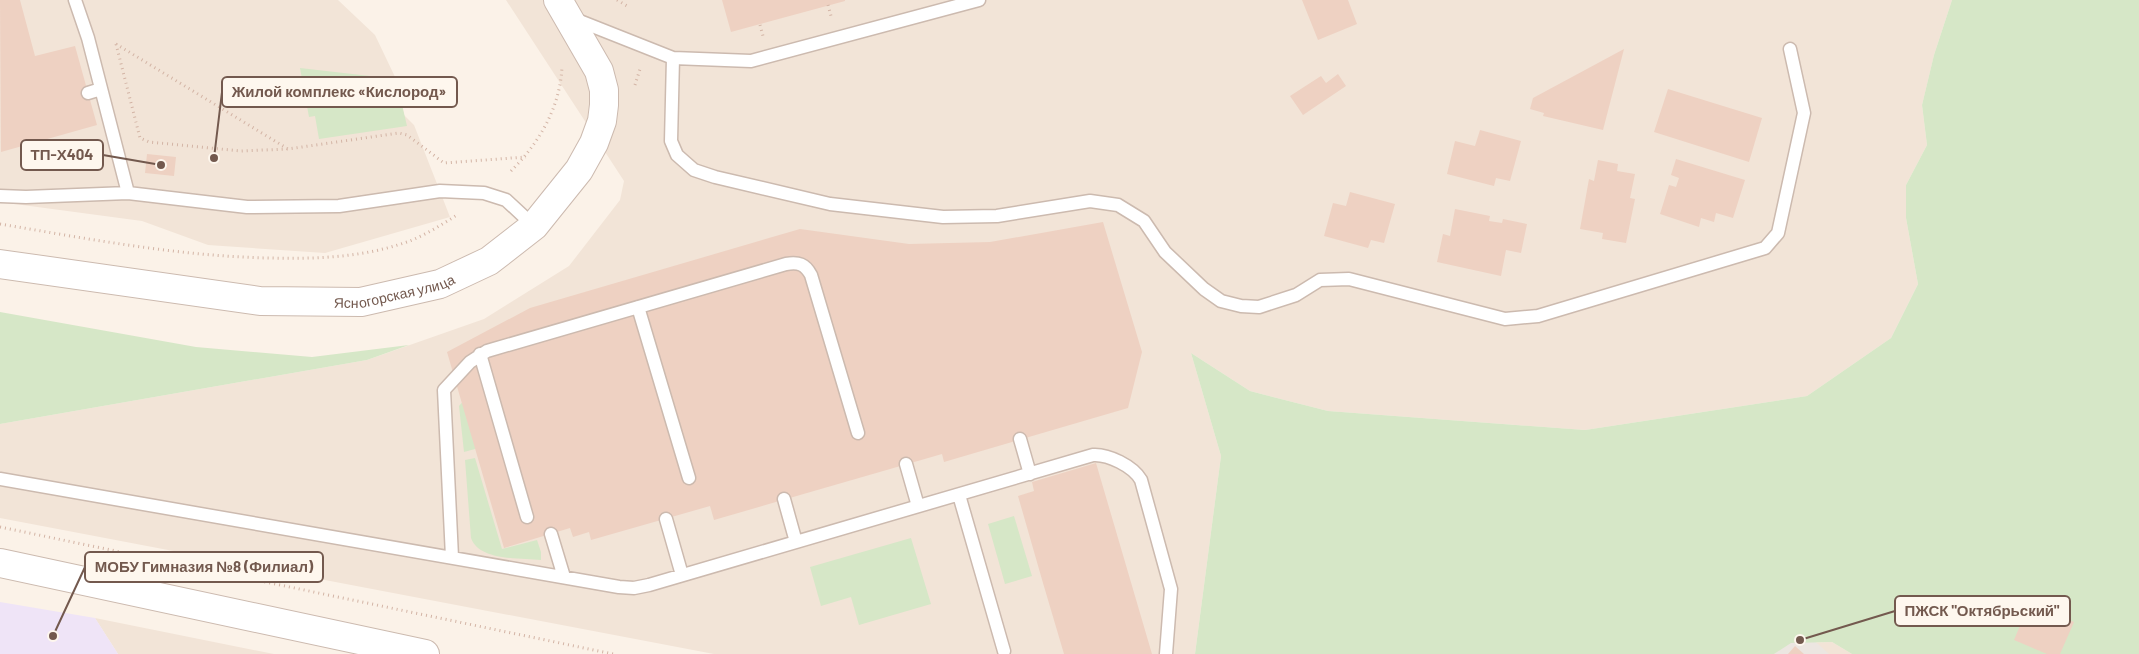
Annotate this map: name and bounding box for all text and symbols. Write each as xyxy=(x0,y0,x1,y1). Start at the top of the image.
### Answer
callout: Жилой комплекс «Кислород» xyxy=(222,77,457,107)
text: Жилой комплекс «Кислород» xyxy=(231,82,446,100)
callout: ТП-Х404 xyxy=(21,140,103,170)
text: ТП-Х404 xyxy=(31,145,93,163)
street label: Ясногорская улица xyxy=(334,270,457,311)
callout: МОБУ Гимназия №8 (Филиал) xyxy=(85,552,323,582)
text: МОБУ Гимназия №8 (Филиал) xyxy=(95,557,314,575)
callout: ПЖСК "Октябрьский" xyxy=(1895,596,2070,626)
text: ПЖСК "Октябрьский" xyxy=(1905,601,2060,619)

